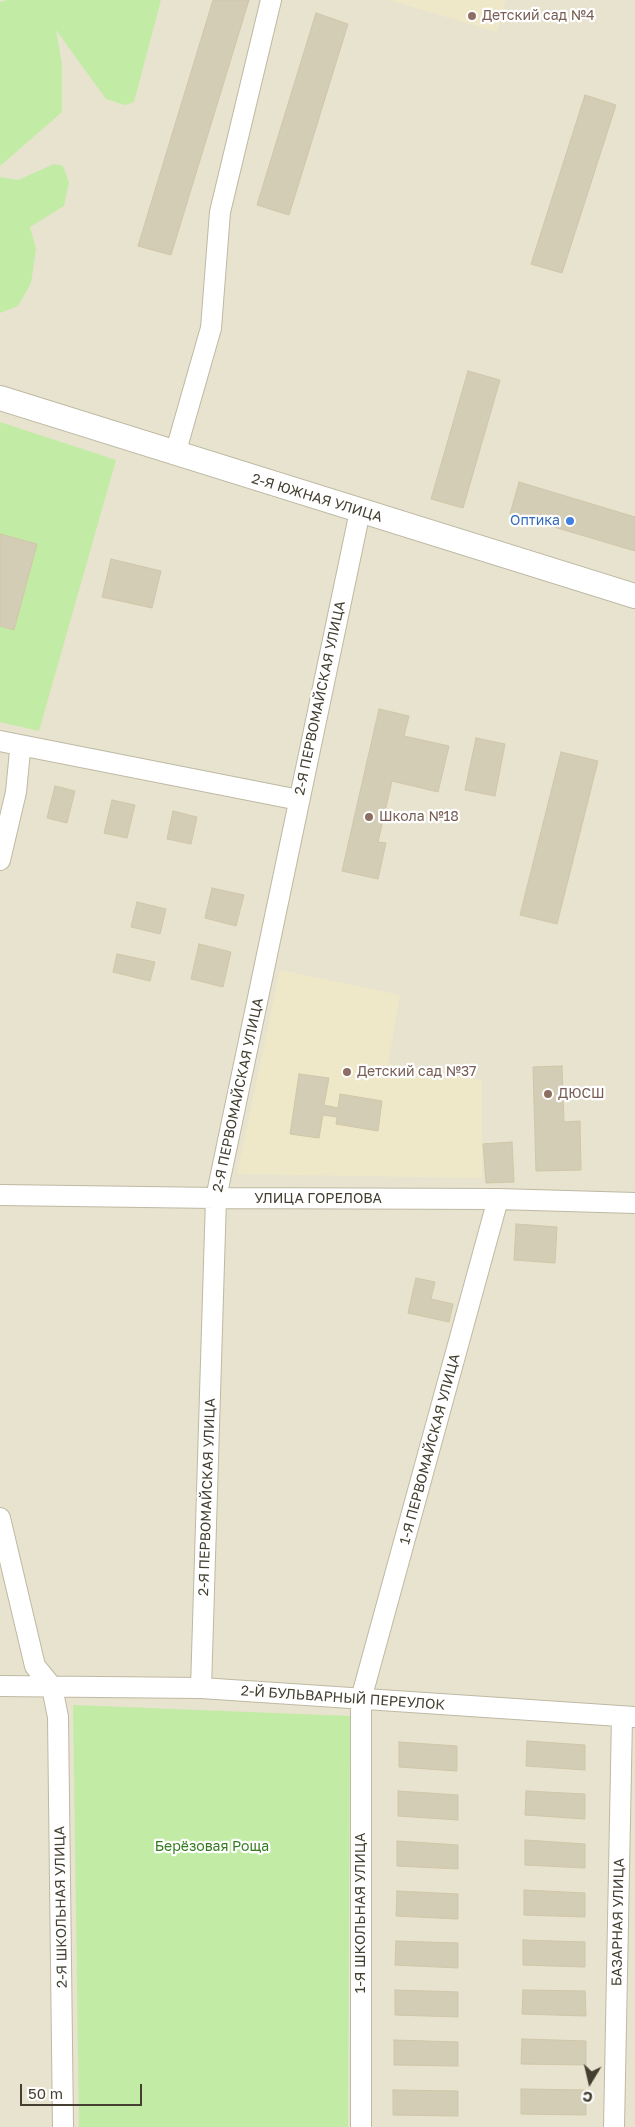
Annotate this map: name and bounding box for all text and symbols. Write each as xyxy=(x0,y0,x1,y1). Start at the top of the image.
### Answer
place label: Детский сад №4 xyxy=(482,8,594,24)
marker: Детский сад №4 xyxy=(466,10,478,22)
street label: 2-Я ЮЖНАЯ УЛИЦА xyxy=(250,470,384,526)
place label: Оптика xyxy=(510,513,560,529)
marker: Оптика xyxy=(564,515,576,527)
street label: 2-Я ПЕРВОМАЙСКАЯ УЛИЦА xyxy=(291,599,349,797)
place label: Школа №18 xyxy=(379,809,459,825)
marker: Школа №18 xyxy=(363,811,375,823)
street label: 2-Я ПЕРВОМАЙСКАЯ УЛИЦА xyxy=(209,996,267,1194)
place label: Детский сад №37 xyxy=(357,1064,476,1080)
marker: Детский сад №37 xyxy=(341,1066,353,1078)
place label: ДЮСШ xyxy=(558,1086,605,1102)
marker: ДЮСШ xyxy=(542,1088,554,1100)
street label: УЛИЦА ГОРЕЛОВА xyxy=(254,1191,382,1207)
street label: 1-Я ПЕРВОМАЙСКАЯ УЛИЦА xyxy=(396,1352,464,1546)
street label: 2-Я ПЕРВОМАЙСКАЯ УЛИЦА xyxy=(195,1398,219,1596)
street label: 2-Й БУЛЬВАРНЫЙ ПЕРЕУЛОК xyxy=(240,1682,446,1714)
street label: 2-Я ШКОЛЬНАЯ УЛИЦА xyxy=(51,1826,71,1988)
street label: 1-Я ШКОЛЬНАЯ УЛИЦА xyxy=(353,1833,369,1993)
park label: Берёзовая Роща xyxy=(155,1839,269,1855)
street label: БАЗАРНАЯ УЛИЦА xyxy=(608,1858,628,1986)
north arrow xyxy=(565,2057,615,2107)
scale bar xyxy=(22,2074,145,2106)
text: 50 m xyxy=(28,2084,63,2102)
text: С xyxy=(581,2088,594,2106)

